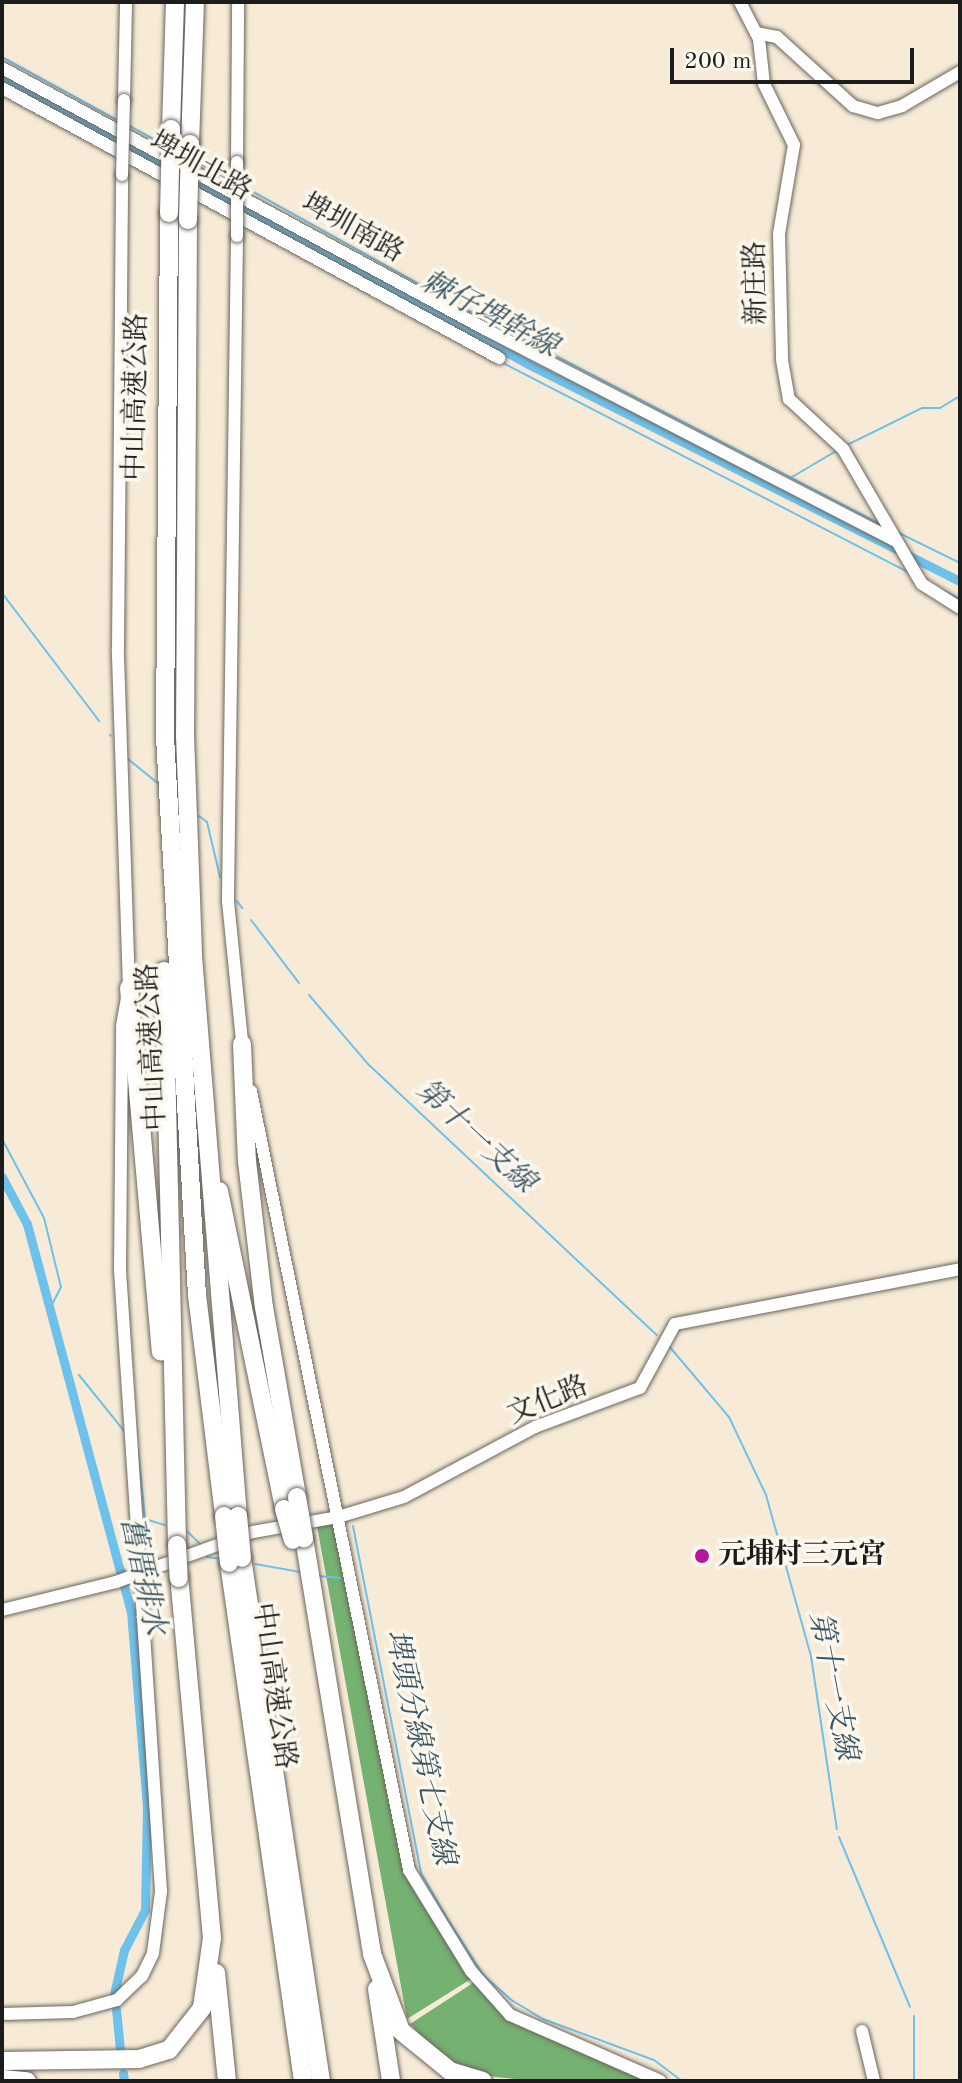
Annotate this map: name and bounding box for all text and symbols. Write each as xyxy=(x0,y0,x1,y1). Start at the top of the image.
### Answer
scale bar xyxy=(674,32,918,82)
text: 200 m xyxy=(684,50,752,74)
street label: 埤圳北路 xyxy=(143,125,257,209)
street label: 埤圳南路 xyxy=(295,187,409,271)
street label: 新庄路 xyxy=(739,241,775,325)
water label: 棘仔埤幹線 xyxy=(414,264,564,366)
street label: 中山高速公路 xyxy=(119,313,155,481)
street label: 中山高速公路 xyxy=(132,962,174,1132)
water label: 第十一支線 xyxy=(408,1073,542,1201)
street label: 文化路 xyxy=(503,1370,593,1432)
water label: 舊厝排水 xyxy=(112,1514,172,1638)
place label: 元埔村三元宮 xyxy=(718,1539,886,1573)
marker: 元埔村三元宮 xyxy=(693,1547,711,1565)
street label: 中山高速公路 xyxy=(245,1600,301,1772)
water label: 第十一支線 xyxy=(800,1609,864,1763)
water label: 埤頭分線第七支線 xyxy=(376,1626,462,1868)

